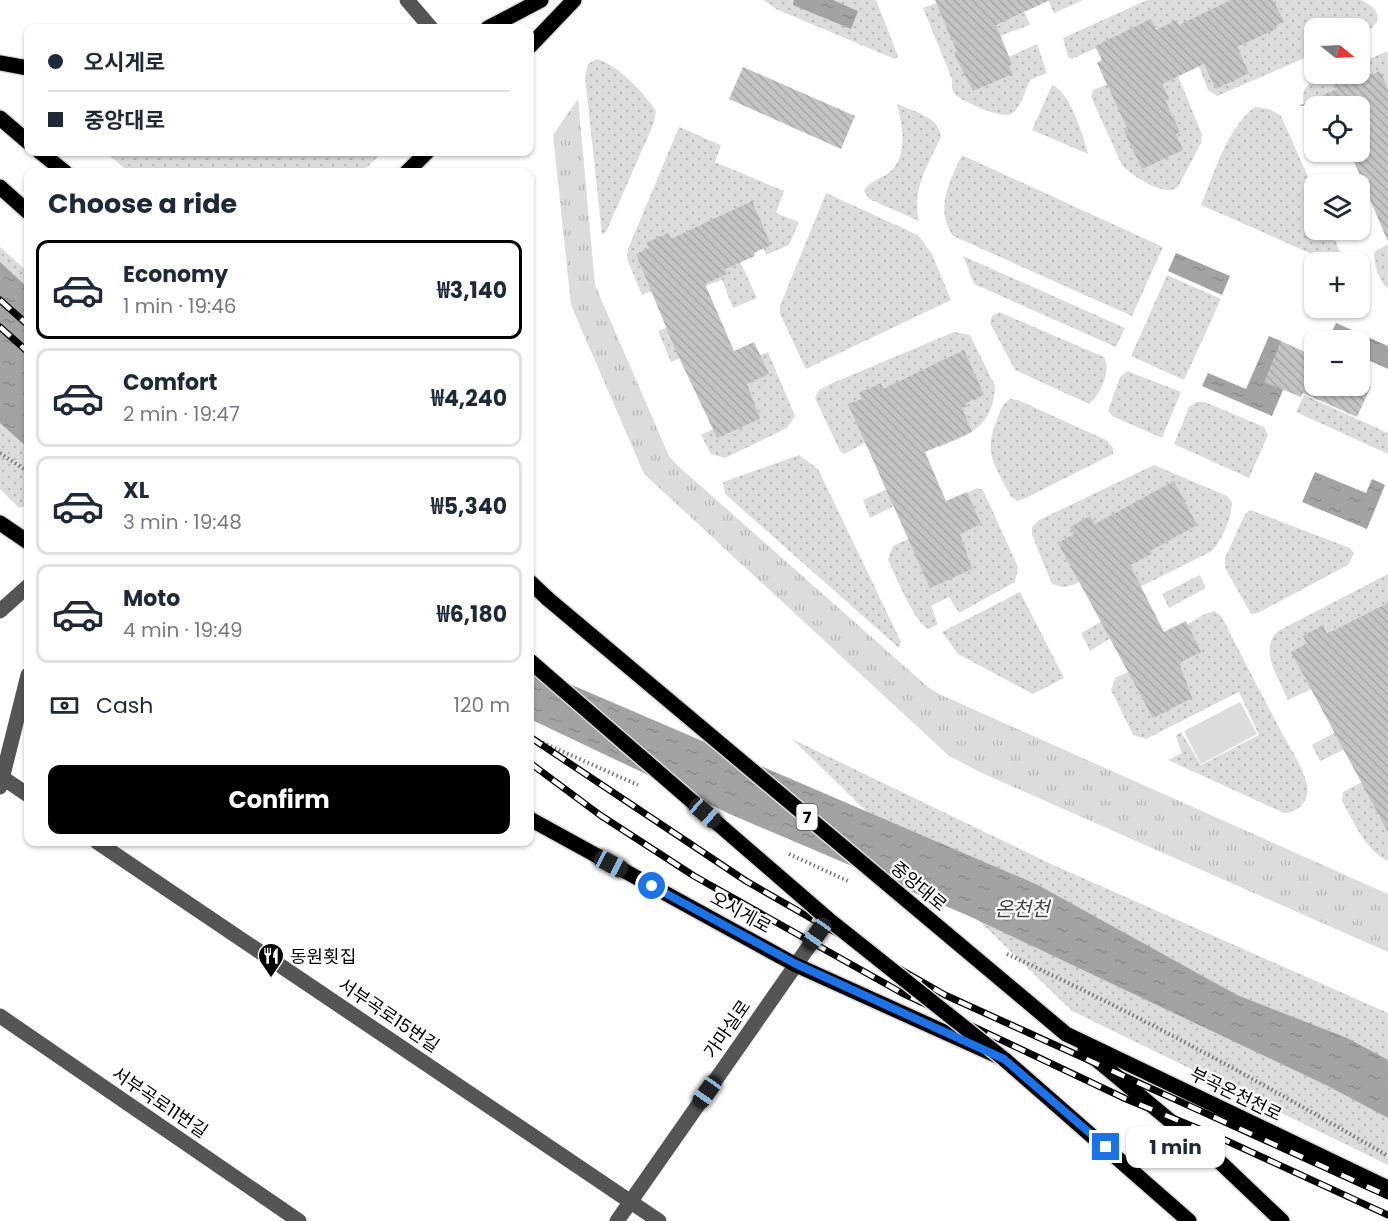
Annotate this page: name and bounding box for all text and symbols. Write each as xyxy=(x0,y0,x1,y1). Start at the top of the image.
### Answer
north arrow xyxy=(1304,18,1370,84)
map controls xyxy=(1304,18,1370,396)
text: 오시게로 xyxy=(84,47,165,78)
button: locate xyxy=(1304,96,1370,162)
text: 중앙대로 xyxy=(84,105,165,136)
button: layers xyxy=(1304,174,1370,240)
text: Choose a ride xyxy=(48,185,237,222)
button: + xyxy=(1304,252,1370,318)
text: Economy xyxy=(123,259,228,290)
icon: car xyxy=(51,263,105,317)
text: ₩3,140 xyxy=(437,275,507,306)
text: 1 min · 19:46 xyxy=(123,292,237,320)
button: − xyxy=(1304,330,1370,396)
text: Comfort xyxy=(123,367,217,398)
icon: car xyxy=(51,371,105,425)
text: ₩4,240 xyxy=(431,383,507,414)
text: 2 min · 19:47 xyxy=(123,400,240,428)
text: XL xyxy=(123,475,149,506)
icon: car xyxy=(51,479,105,533)
text: ₩5,340 xyxy=(431,491,507,522)
text: 3 min · 19:48 xyxy=(123,508,242,536)
text: Moto xyxy=(123,583,180,614)
icon: car xyxy=(51,587,105,641)
text: ₩6,180 xyxy=(437,599,507,630)
text: 4 min · 19:49 xyxy=(123,616,243,644)
icon: cash xyxy=(48,689,81,722)
text: Cash xyxy=(96,690,153,721)
text: 120 m xyxy=(454,691,510,719)
button: Confirm xyxy=(48,765,510,834)
car xyxy=(686,794,724,832)
road number: 7 xyxy=(796,804,818,830)
car xyxy=(591,848,631,880)
street label: 중앙대로 xyxy=(886,855,952,917)
route start xyxy=(638,872,665,899)
street label: 오시게로 xyxy=(706,885,776,939)
water label: 온천천 xyxy=(994,895,1052,923)
car xyxy=(799,914,835,954)
restaurant icon: 동원횟집 xyxy=(256,941,286,979)
place label: 동원횟집 xyxy=(290,944,356,969)
street label: 서부곡로15번길 xyxy=(334,972,444,1058)
street label: 가마실로 xyxy=(698,995,756,1063)
street label: 서부곡로11번길 xyxy=(107,1061,213,1143)
street label: 부곡온천천로 xyxy=(1186,1061,1286,1127)
car xyxy=(689,1072,725,1112)
callout: 1 min xyxy=(1127,1126,1226,1168)
route end xyxy=(1092,1133,1119,1160)
text: 1 min xyxy=(1149,1133,1202,1161)

